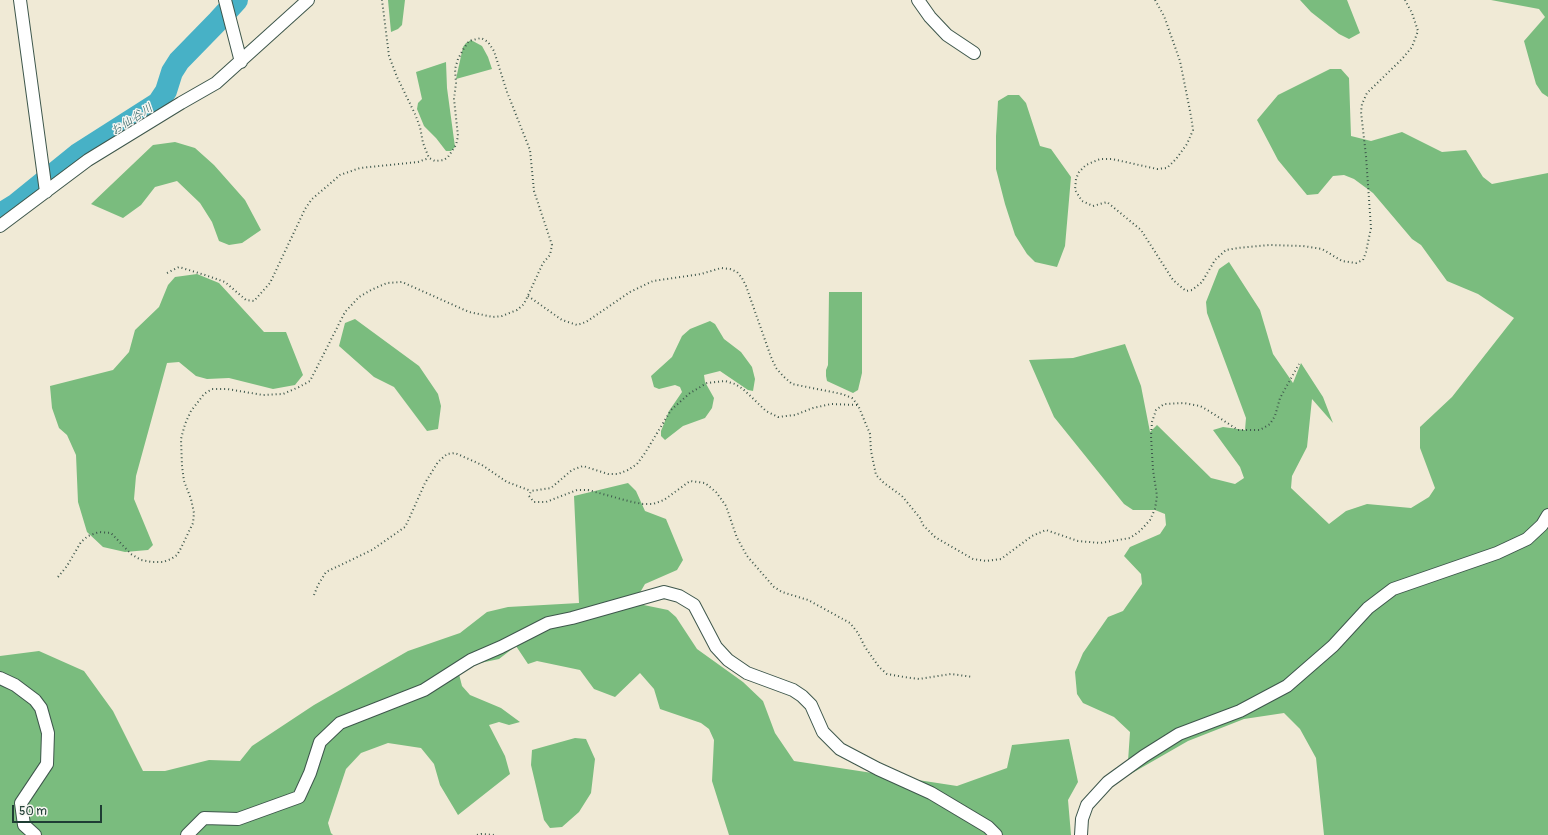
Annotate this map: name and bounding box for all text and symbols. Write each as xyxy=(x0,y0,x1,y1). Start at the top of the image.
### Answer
water label: お仙谷川 xyxy=(108,101,156,139)
scale bar xyxy=(14,797,104,823)
text: 50 m xyxy=(19,804,47,819)

